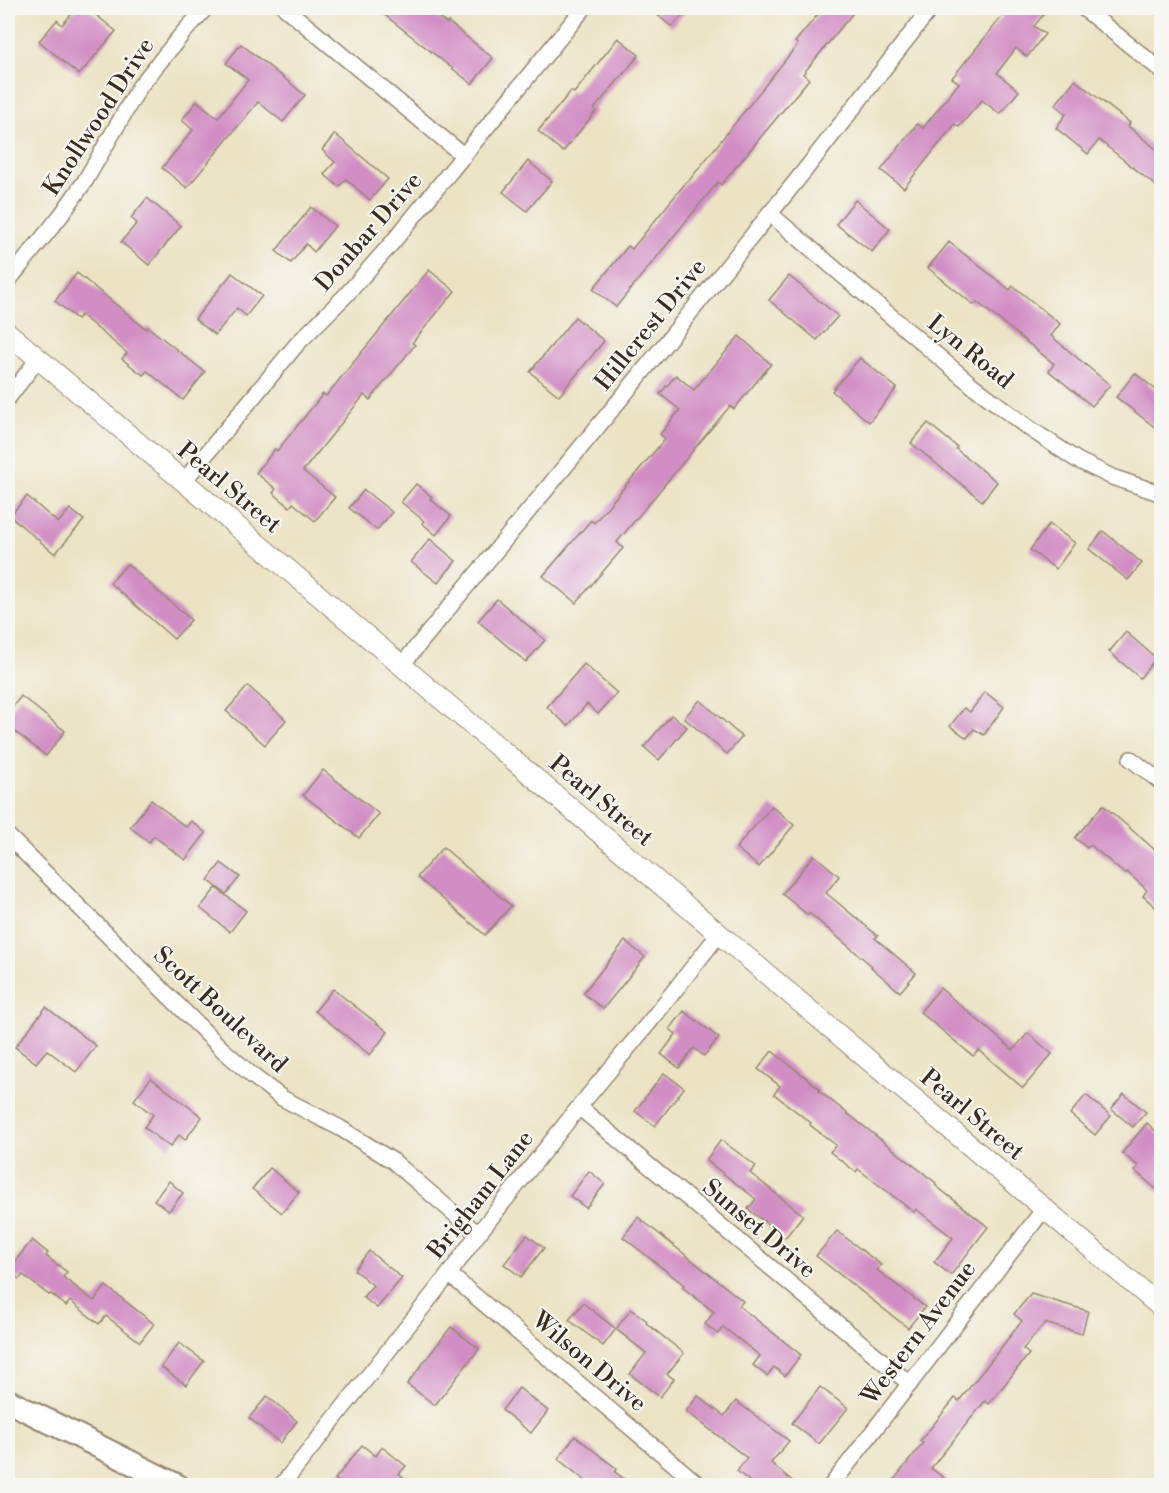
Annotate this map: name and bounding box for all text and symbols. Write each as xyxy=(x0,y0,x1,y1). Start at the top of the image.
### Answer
street label: Knollwood Drive xyxy=(37,32,161,202)
street label: Donbar Drive xyxy=(309,166,429,298)
street label: Hillcrest Drive xyxy=(589,253,713,397)
street label: Lyn Road xyxy=(921,308,1019,396)
street label: Pearl Street xyxy=(171,436,287,540)
street label: Pearl Street xyxy=(543,749,659,853)
street label: Scott Boulevard xyxy=(147,940,293,1080)
street label: Pearl Street xyxy=(914,1063,1030,1167)
street label: Brigham Lane xyxy=(421,1125,541,1266)
street label: Sunset Drive xyxy=(696,1173,822,1285)
street label: Western Avenue xyxy=(854,1255,983,1412)
street label: Wilson Drive xyxy=(525,1305,652,1419)

